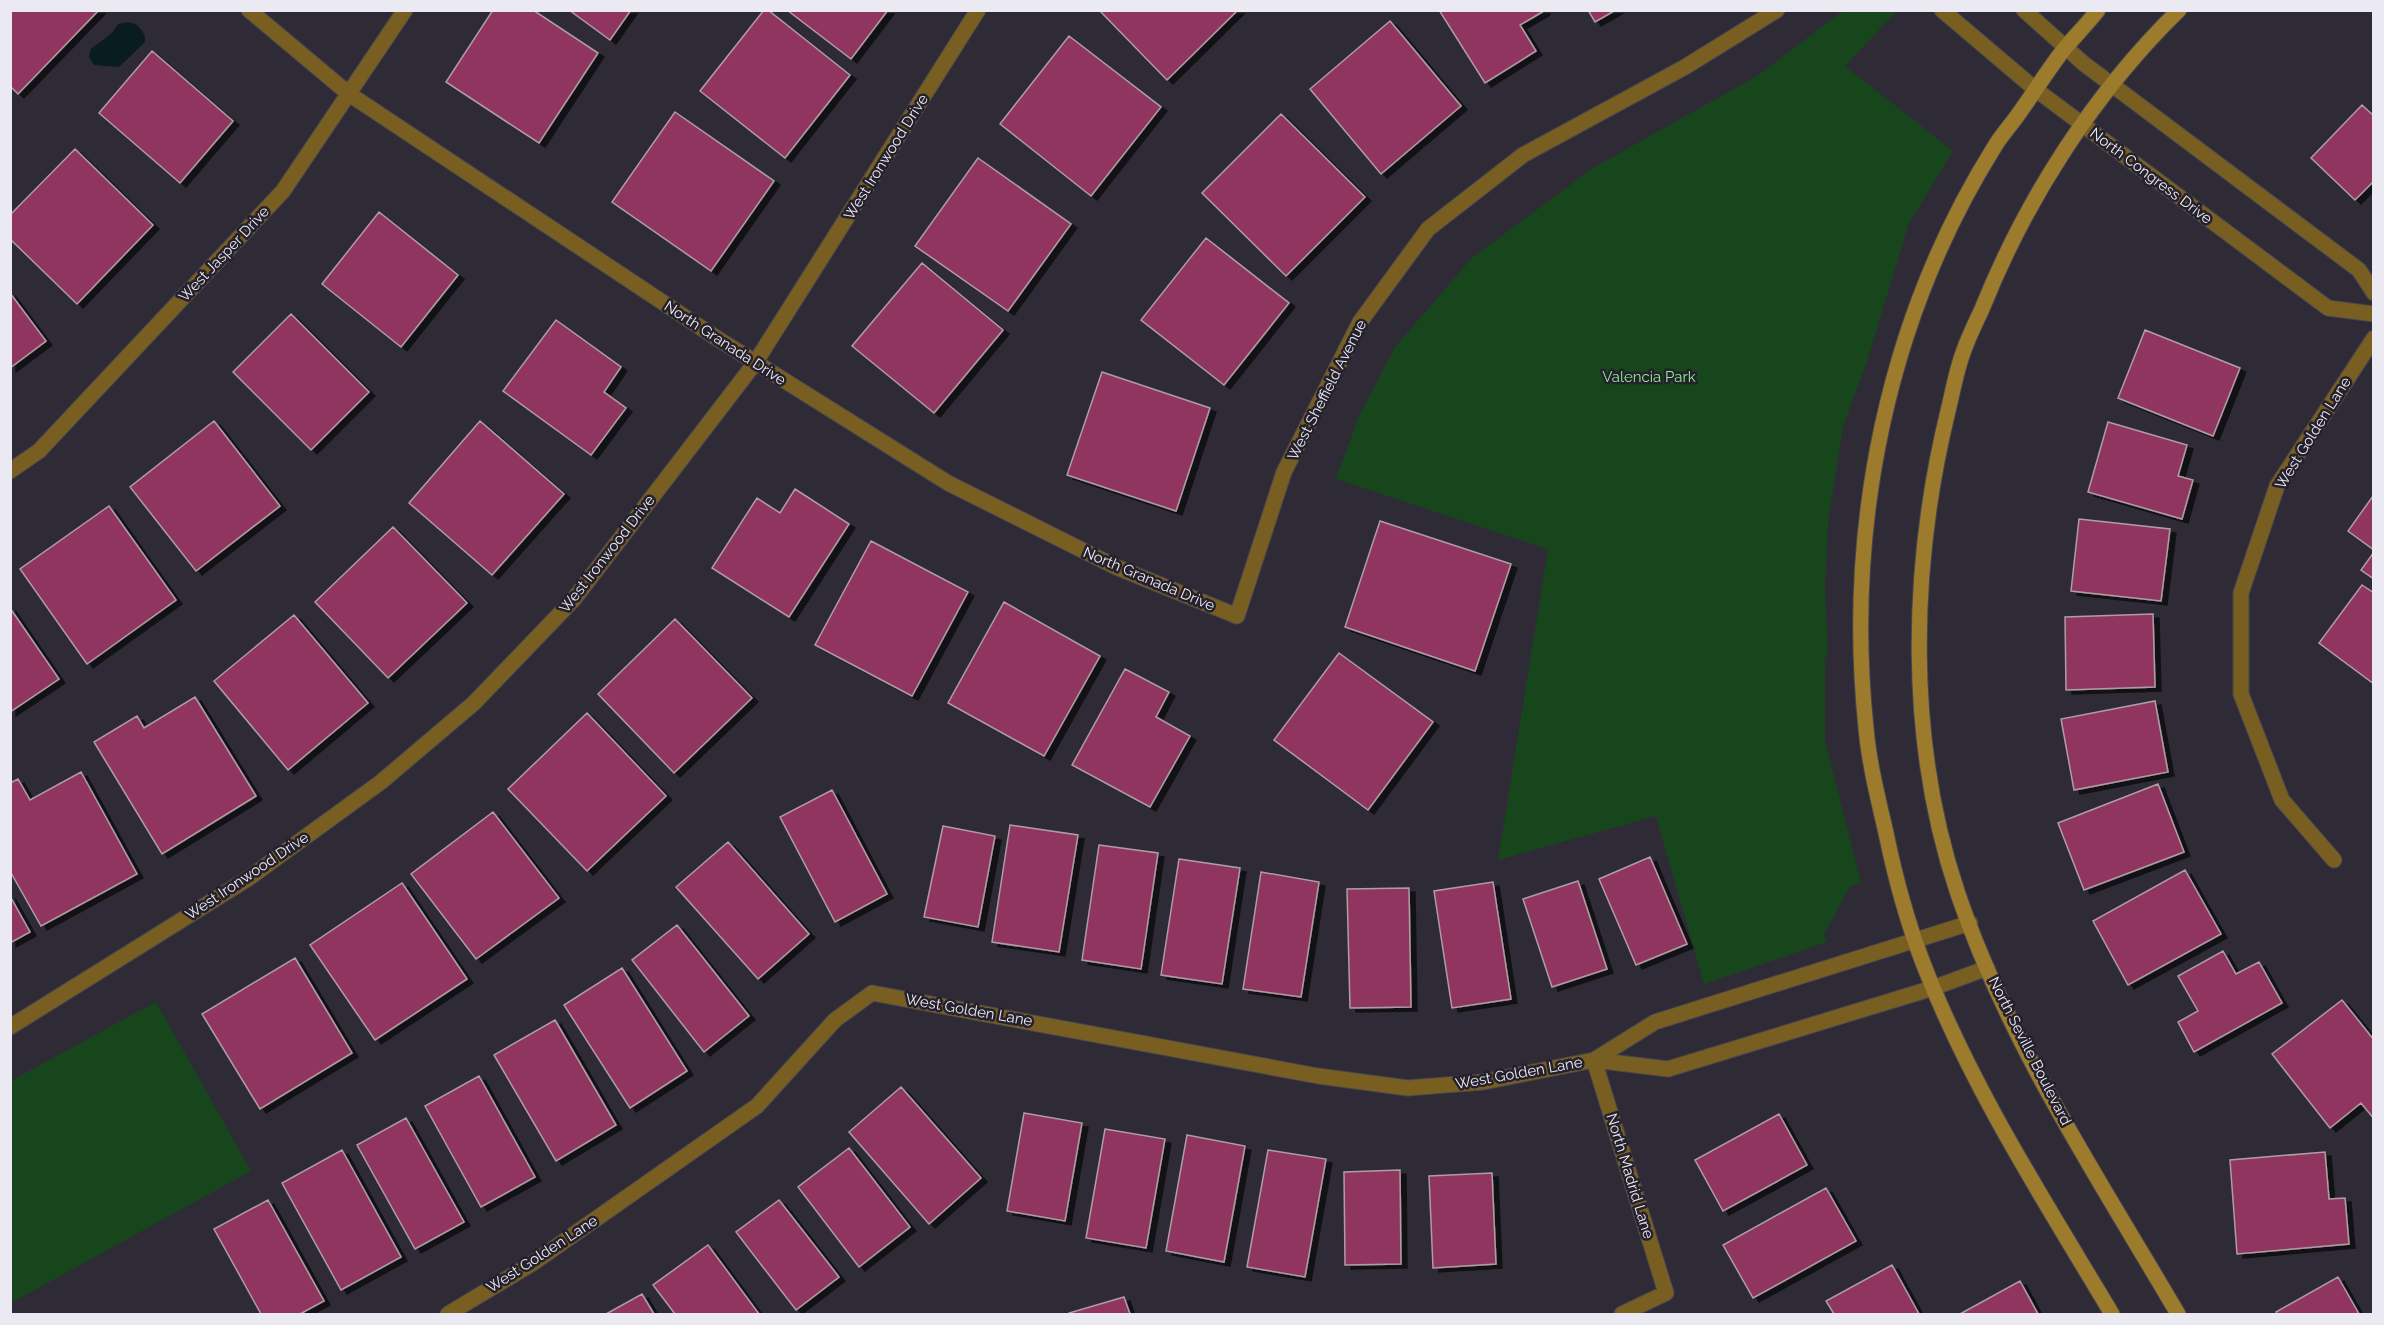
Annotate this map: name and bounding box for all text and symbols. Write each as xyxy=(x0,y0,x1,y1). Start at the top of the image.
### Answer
street label: West Ironwood Drive xyxy=(840,91,932,223)
street label: North Congress Drive xyxy=(2086,124,2216,228)
street label: West Jasper Drive xyxy=(175,202,273,306)
street label: North Granada Drive xyxy=(661,297,789,389)
street label: West Sheffield Avenue xyxy=(1284,317,1370,463)
park label: Valencia Park xyxy=(1602,368,1696,386)
street label: West Golden Lane xyxy=(2271,374,2355,492)
street label: West Ironwood Drive xyxy=(555,491,659,616)
street label: North Granada Drive xyxy=(1080,543,1218,615)
street label: West Ironwood Drive xyxy=(182,828,312,924)
street label: North Seville Boulevard xyxy=(1985,974,2075,1128)
street label: West Golden Lane xyxy=(904,990,1034,1030)
street label: West Golden Lane xyxy=(1454,1053,1584,1093)
street label: North Madrid Lane xyxy=(1602,1111,1658,1241)
street label: West Golden Lane xyxy=(483,1211,601,1297)

